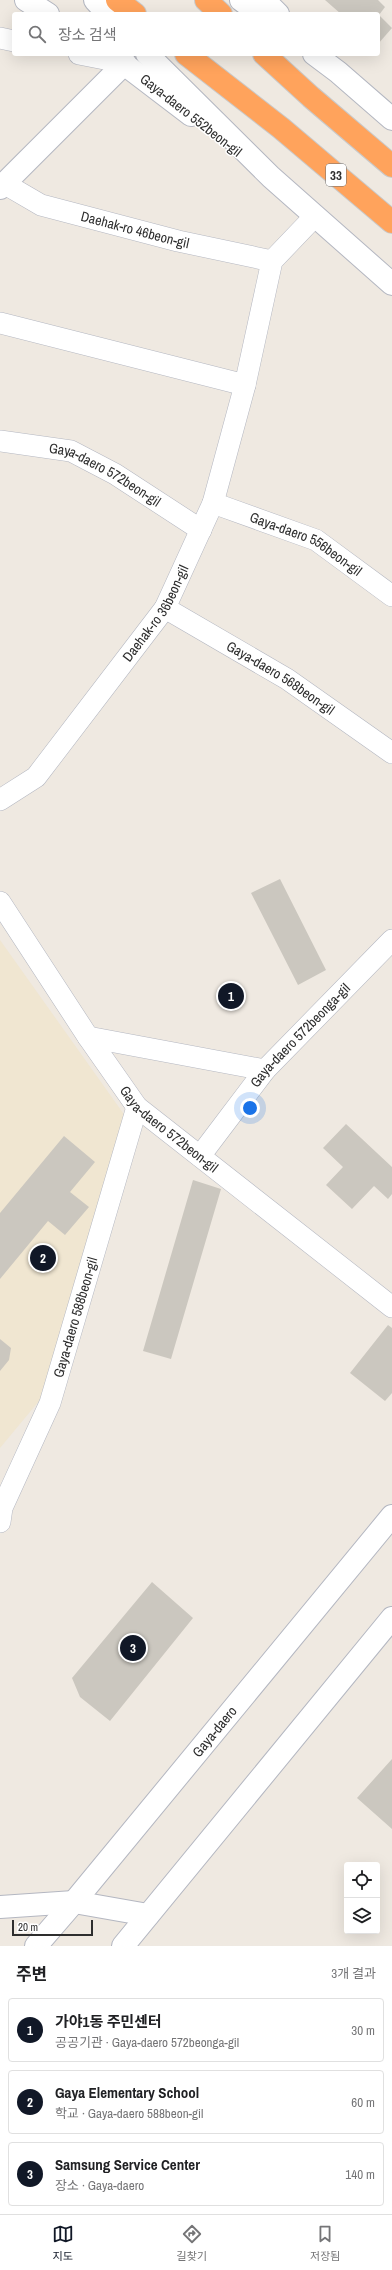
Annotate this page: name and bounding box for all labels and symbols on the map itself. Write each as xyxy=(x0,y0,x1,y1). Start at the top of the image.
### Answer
street label: Gaya-daero 552beon-gil xyxy=(136,70,246,160)
road number: 33 xyxy=(326,164,346,186)
street label: Daehak-ro 46beon-gil xyxy=(79,207,191,252)
street label: Gaya-daero 572beon-gil xyxy=(48,439,164,510)
street label: Gaya-daero 556beon-gil xyxy=(247,508,366,580)
street label: Daehak-ro 36beon-gil xyxy=(118,562,192,665)
street label: Gaya-daero 568beon-gil xyxy=(223,637,338,719)
street label: Gaya-daero 572beonga-gil xyxy=(246,979,354,1091)
pin: 1 xyxy=(218,981,244,1011)
street label: Gaya-daero 572beon-gil xyxy=(116,1082,222,1176)
your location xyxy=(240,1098,260,1118)
pin: 2 xyxy=(30,1243,56,1273)
street label: Gaya-daero 588beon-gil xyxy=(49,1255,101,1380)
pin: 3 xyxy=(120,1633,146,1663)
street label: Gaya-daero xyxy=(188,1702,241,1761)
scale bar xyxy=(12,1918,93,1937)

